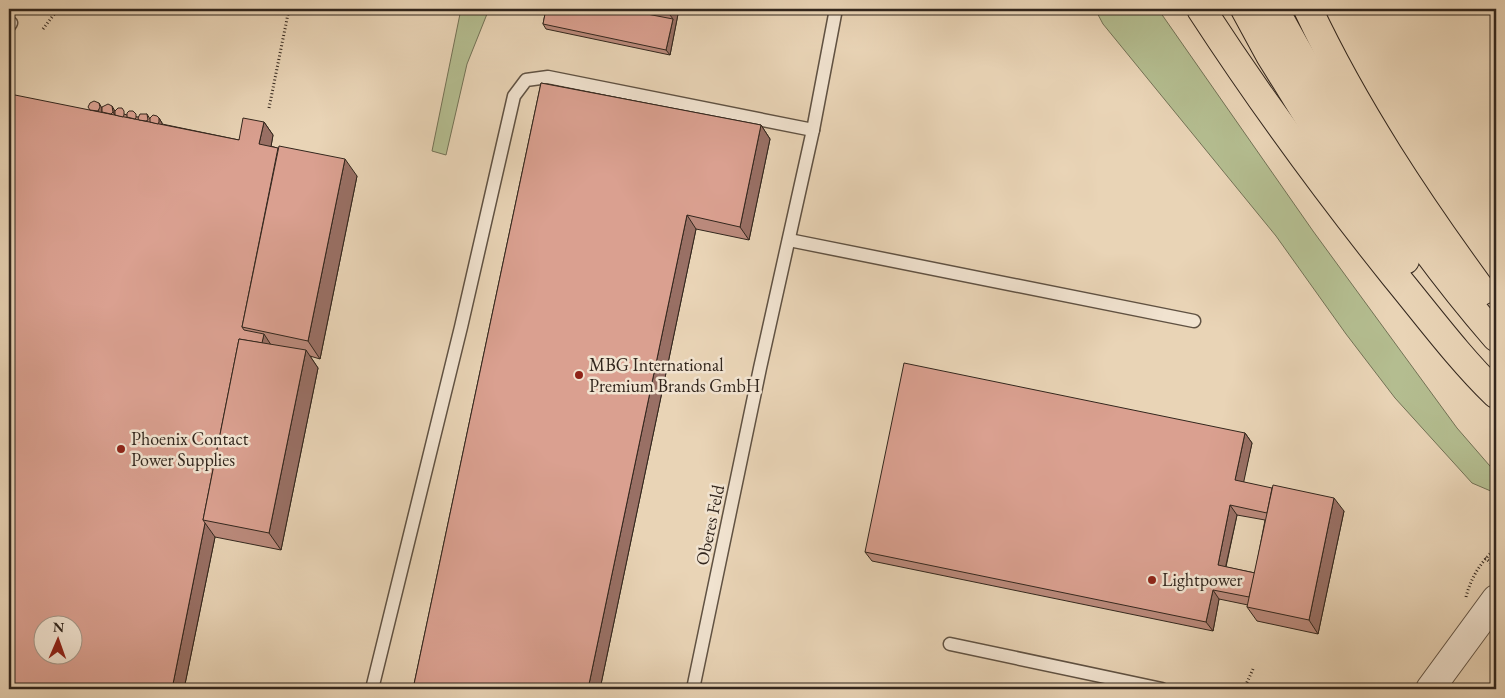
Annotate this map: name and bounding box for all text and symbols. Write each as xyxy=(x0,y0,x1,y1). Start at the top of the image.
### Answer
place label: MBG International Premium Brands GmbH xyxy=(589,353,760,397)
marker: MBG International Premium Brands GmbH xyxy=(573,369,585,381)
place label: Phoenix Contact Power Supplies xyxy=(131,427,249,471)
marker: Phoenix Contact Power Supplies xyxy=(115,443,127,455)
street label: Oberes Feld xyxy=(690,482,729,567)
place label: Lightpower xyxy=(1162,568,1243,591)
marker: Lightpower xyxy=(1146,574,1158,586)
north arrow xyxy=(32,616,82,666)
text: N xyxy=(52,618,65,636)

